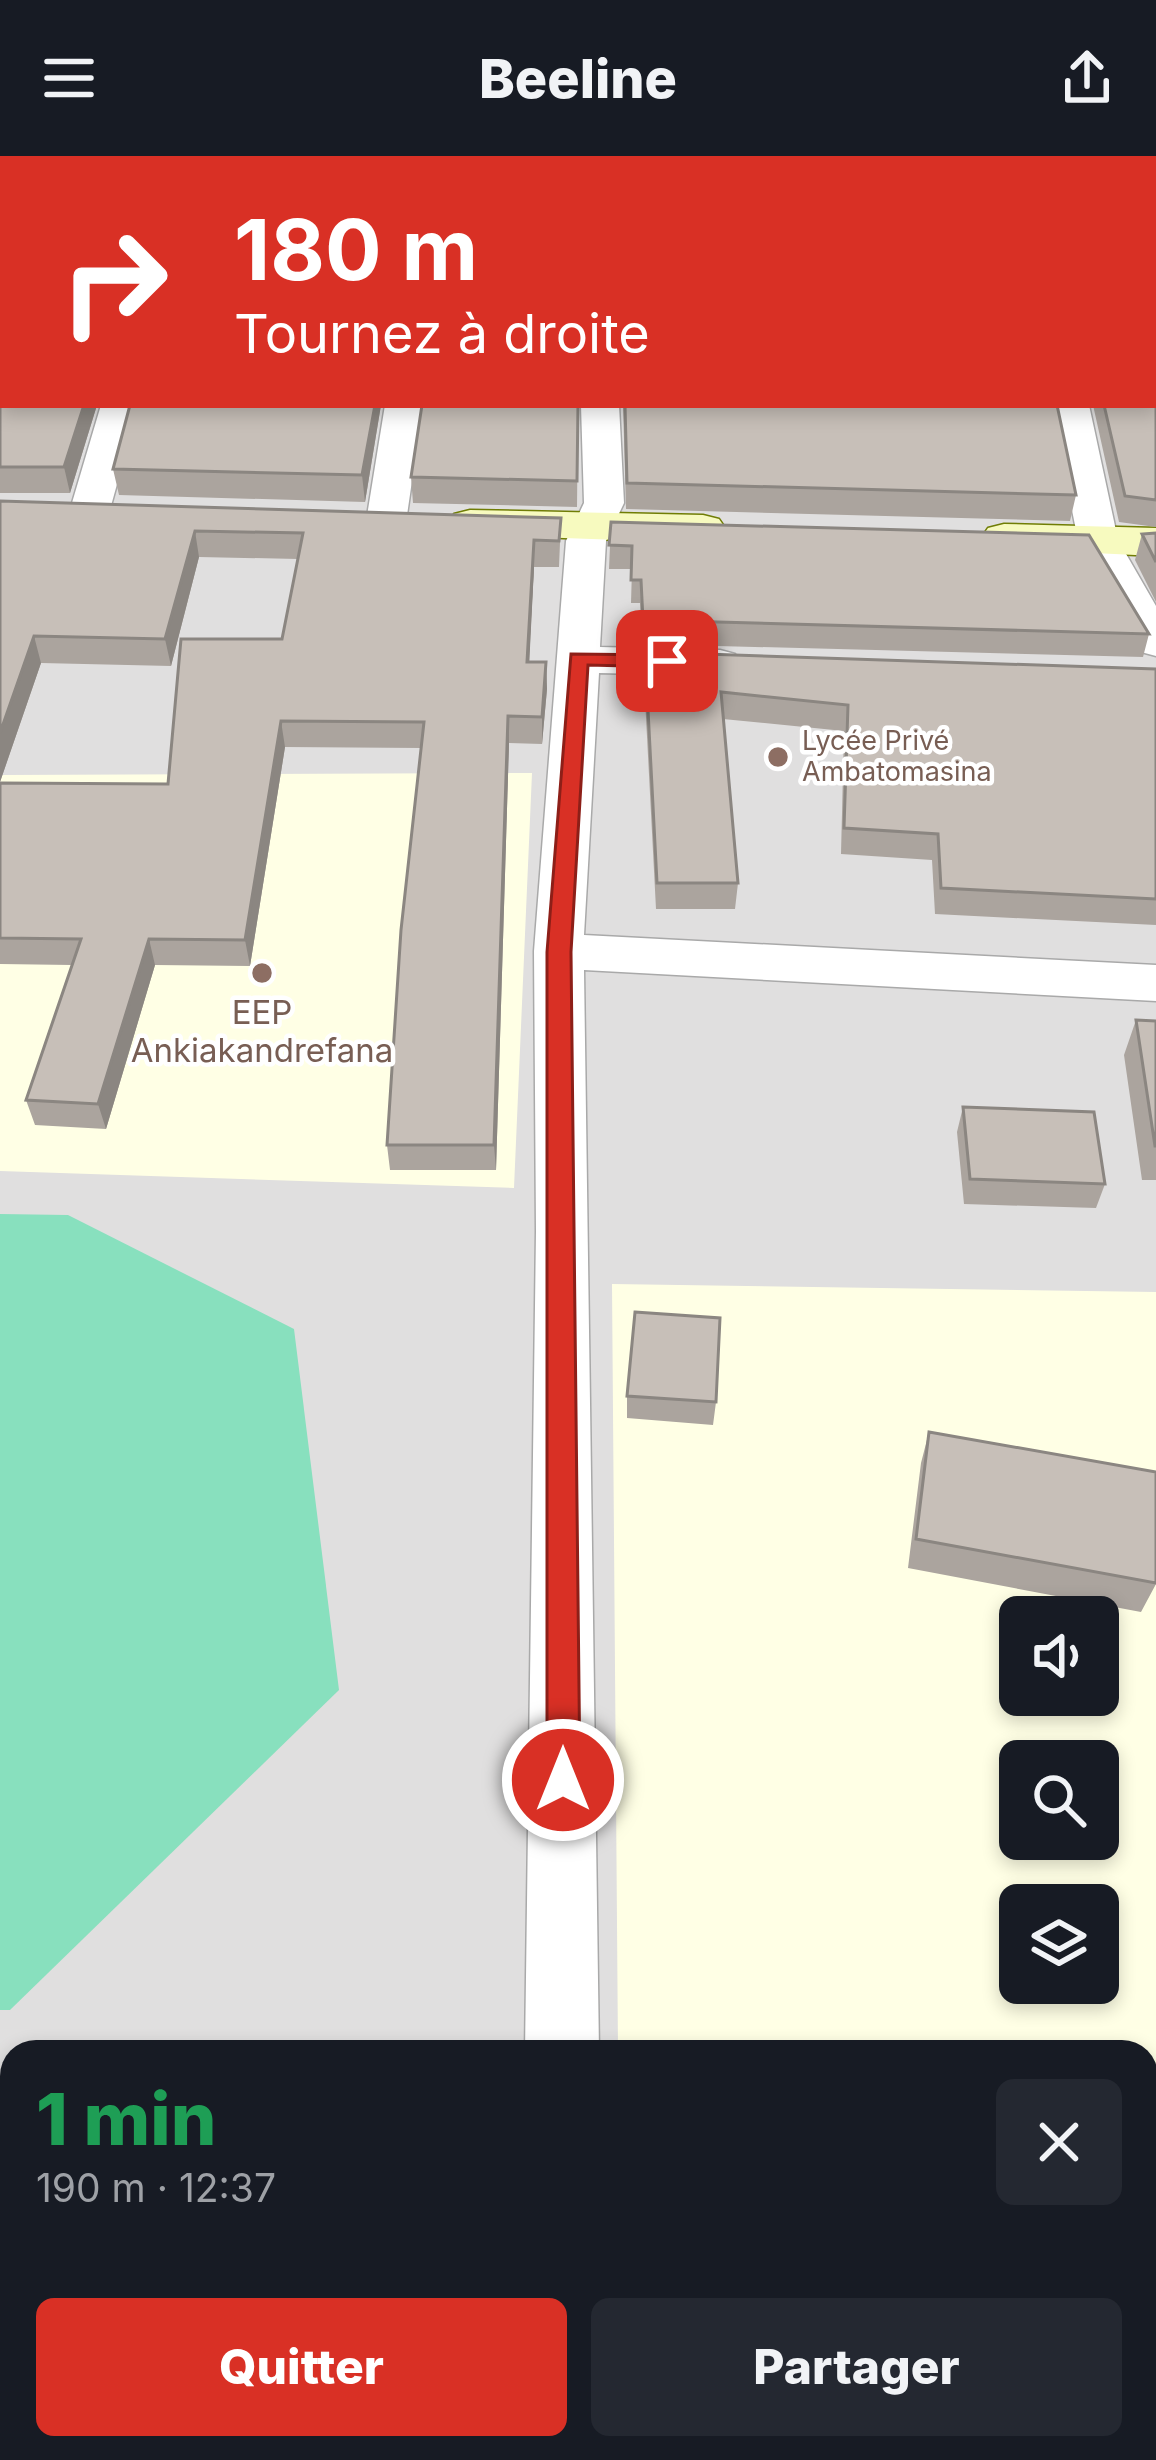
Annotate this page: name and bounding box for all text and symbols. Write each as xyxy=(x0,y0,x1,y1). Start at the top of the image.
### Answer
icon: menu xyxy=(36,45,102,111)
icon: share xyxy=(1054,45,1120,111)
text: Beeline xyxy=(479,46,677,111)
text: 180 m xyxy=(234,199,478,300)
icon: right xyxy=(36,204,192,360)
text: Tournez à droite xyxy=(234,301,650,366)
pin xyxy=(616,610,718,712)
icon: arrive xyxy=(634,628,700,694)
place label: Lycée Privé Ambatomasina xyxy=(802,724,992,788)
marker: Lycée Privé Ambatomasina xyxy=(765,744,791,770)
marker: EEP Ankiakandrefana xyxy=(249,960,275,986)
place label: EEP Ankiakandrefana xyxy=(131,992,393,1070)
map controls xyxy=(999,1596,1119,2004)
button: sound xyxy=(999,1596,1119,1716)
position arrow xyxy=(500,1717,626,1843)
button: search xyxy=(999,1740,1119,1860)
button: layers xyxy=(999,1884,1119,2004)
text: 1 min xyxy=(36,2075,216,2162)
button: close xyxy=(996,2079,1122,2205)
text: 190 m · 12:37 xyxy=(36,2164,276,2211)
button: Quitter xyxy=(36,2298,567,2436)
button: Partager xyxy=(591,2298,1122,2436)

